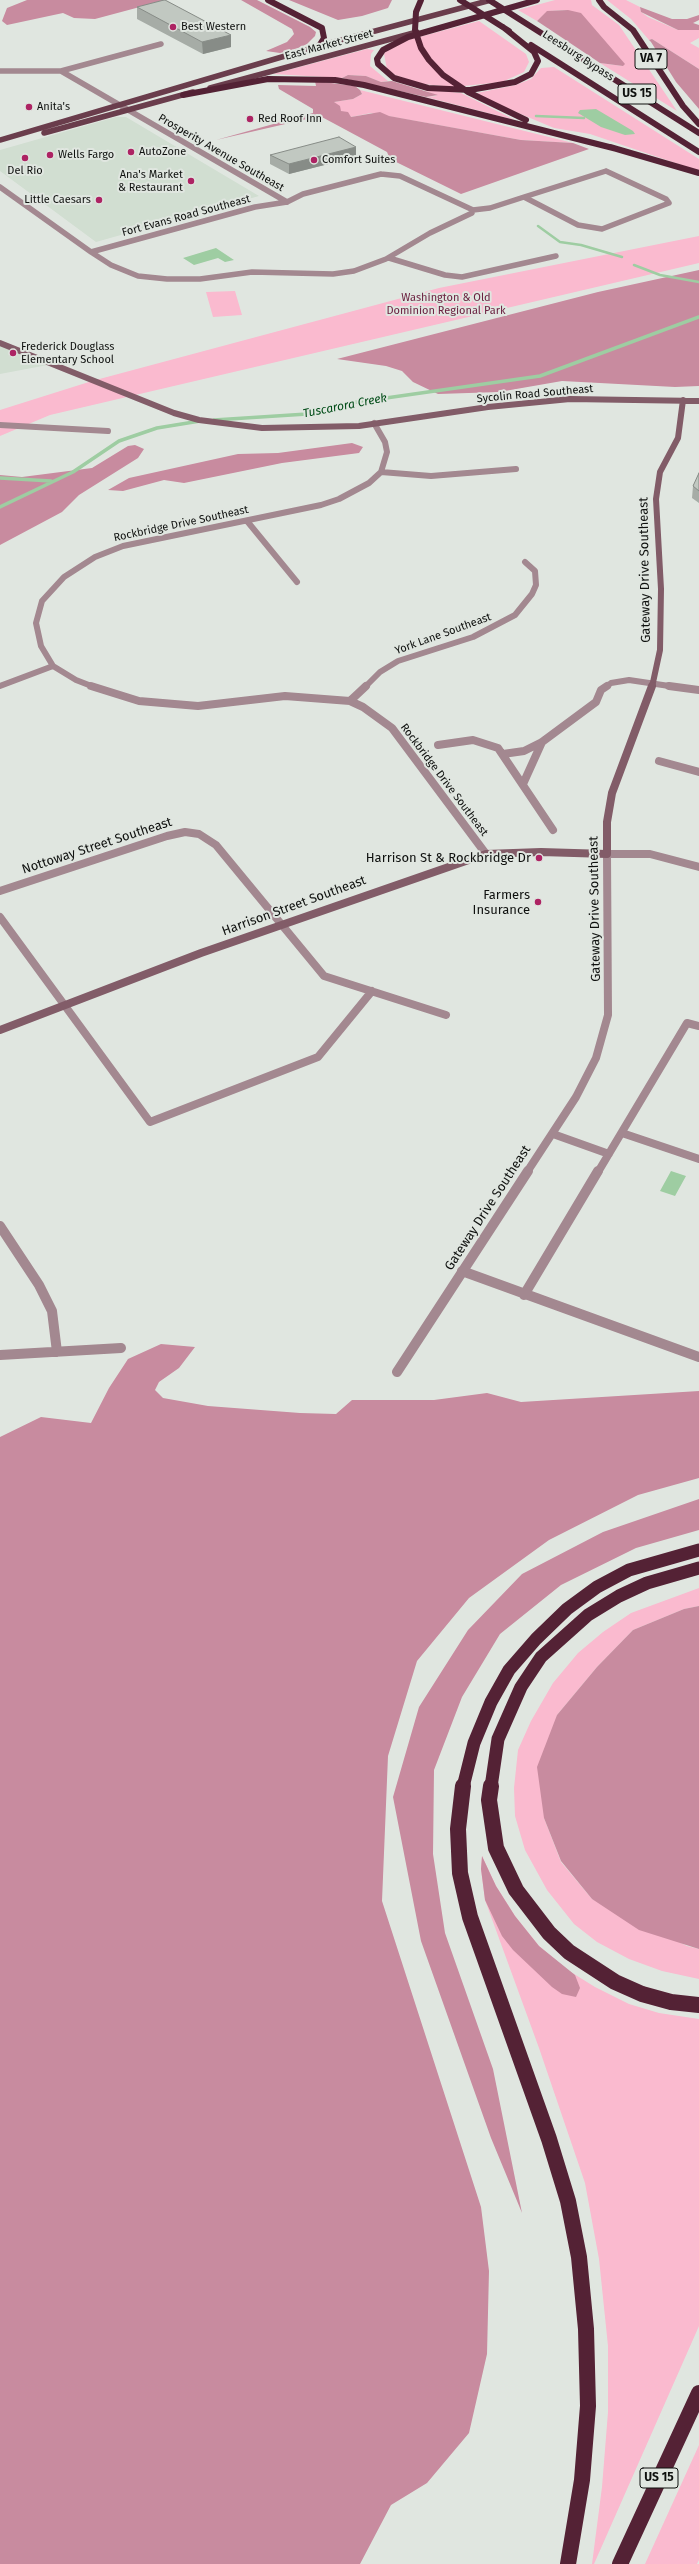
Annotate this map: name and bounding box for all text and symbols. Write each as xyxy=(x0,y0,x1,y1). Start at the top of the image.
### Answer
place label: Best Western xyxy=(181,20,246,34)
marker: Best Western xyxy=(168,22,178,32)
street label: East Market Street xyxy=(283,27,375,63)
street label: Leesburg Bypass xyxy=(540,28,616,84)
road number: VA 7 xyxy=(635,49,667,69)
road number: US 15 xyxy=(618,84,656,104)
place label: Anita's xyxy=(37,100,70,114)
marker: Anita's xyxy=(24,102,34,112)
street label: Prosperity Avenue Southeast xyxy=(156,111,286,195)
place label: Red Roof Inn xyxy=(258,112,322,126)
marker: Red Roof Inn xyxy=(245,114,255,124)
place label: AutoZone xyxy=(139,145,186,159)
marker: AutoZone xyxy=(126,147,136,157)
place label: Wells Fargo xyxy=(58,148,114,162)
marker: Wells Fargo xyxy=(45,150,55,160)
marker: Del Rio xyxy=(20,153,30,163)
place label: Comfort Suites xyxy=(322,153,395,167)
marker: Comfort Suites xyxy=(309,155,319,165)
place label: Del Rio xyxy=(7,164,43,178)
place label: Ana's Market & Restaurant xyxy=(118,168,183,194)
marker: Ana's Market & Restaurant xyxy=(186,176,196,186)
street label: Fort Evans Road Southeast xyxy=(120,192,252,240)
place label: Little Caesars xyxy=(24,193,91,207)
marker: Little Caesars xyxy=(94,195,104,205)
park label: Washington & Old Dominion Regional Park xyxy=(386,291,506,317)
place label: Frederick Douglass Elementary School xyxy=(21,340,114,366)
marker: Frederick Douglass Elementary School xyxy=(8,348,18,358)
street label: Sycolin Road Southeast xyxy=(476,382,594,406)
water label: Tuscarora Creek xyxy=(302,391,388,421)
street label: Gateway Drive Southeast xyxy=(636,497,654,643)
street label: Rockbridge Drive Southeast xyxy=(112,503,250,545)
street label: York Lane Southeast xyxy=(393,610,493,658)
street label: Rockbridge Drive Southeast xyxy=(397,721,491,839)
street label: Nottoway Street Southeast xyxy=(20,814,174,878)
street label: Gateway Drive Southeast xyxy=(586,836,604,982)
place label: Harrison St & Rockbridge Dr xyxy=(366,850,531,866)
marker: Harrison St & Rockbridge Dr xyxy=(534,853,544,863)
street label: Harrison Street Southeast xyxy=(220,873,368,939)
place label: Farmers Insurance xyxy=(473,887,530,918)
marker: Farmers Insurance xyxy=(533,897,543,907)
street label: Gateway Drive Southeast xyxy=(442,1143,534,1273)
road number: US 15 xyxy=(640,2468,678,2488)

